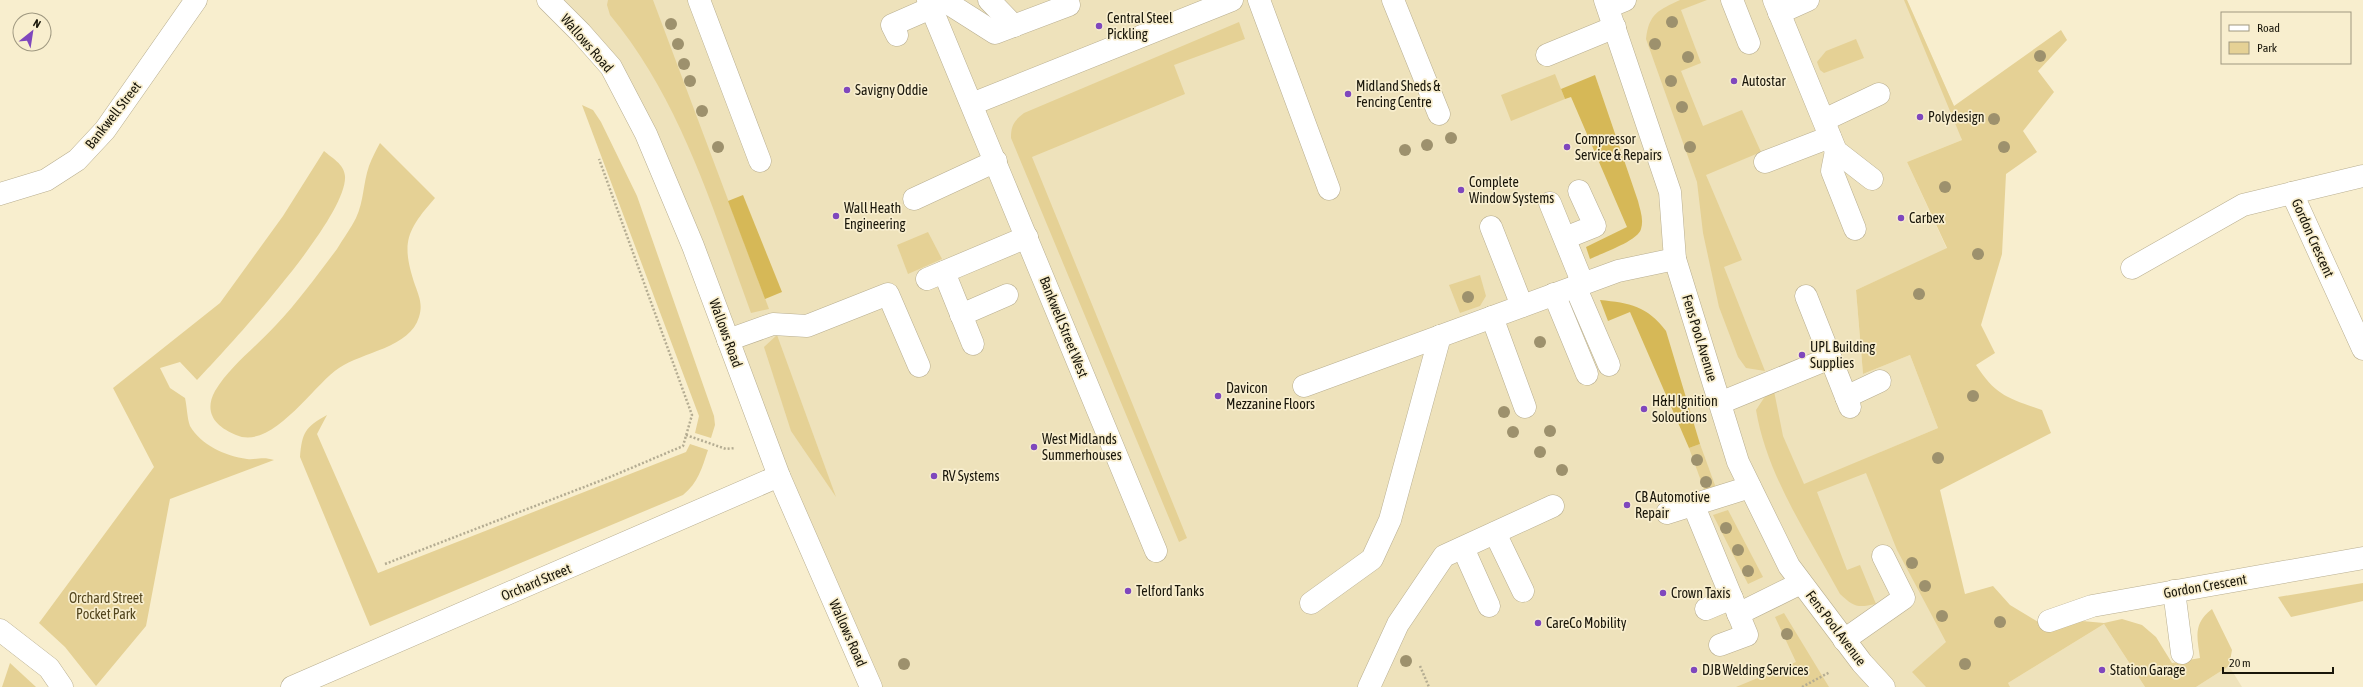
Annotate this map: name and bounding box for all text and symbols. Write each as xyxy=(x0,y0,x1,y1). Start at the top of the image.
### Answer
place label: Central Steel Pickling xyxy=(1107,10,1173,42)
street label: Wallows Road xyxy=(557,11,617,75)
north arrow xyxy=(12,12,52,52)
legend xyxy=(2221,12,2351,64)
text: N xyxy=(31,17,43,30)
marker: Central Steel Pickling xyxy=(1094,21,1104,31)
text: Road xyxy=(2257,21,2280,35)
text: Park xyxy=(2257,41,2278,55)
place label: Autostar xyxy=(1742,73,1787,89)
marker: Autostar xyxy=(1729,76,1739,86)
street label: Bankwell Street xyxy=(82,78,144,152)
place label: Midland Sheds & Fencing Centre xyxy=(1356,78,1441,110)
place label: Savigny Oddie xyxy=(855,82,928,98)
marker: Savigny Oddie xyxy=(842,85,852,95)
marker: Midland Sheds & Fencing Centre xyxy=(1343,89,1353,99)
place label: Polydesign xyxy=(1928,109,1984,125)
marker: Polydesign xyxy=(1915,112,1925,122)
place label: Compressor Service & Repairs xyxy=(1575,131,1662,163)
marker: Compressor Service & Repairs xyxy=(1562,142,1572,152)
place label: Complete Window Systems xyxy=(1469,174,1554,206)
marker: Complete Window Systems xyxy=(1456,185,1466,195)
street label: Gordon Crescent xyxy=(2289,196,2337,280)
place label: Wall Heath Engineering xyxy=(844,200,906,232)
place label: Carbex xyxy=(1909,210,1945,226)
marker: Wall Heath Engineering xyxy=(831,211,841,221)
marker: Carbex xyxy=(1896,213,1906,223)
street label: Bankwell Street West xyxy=(1036,274,1092,380)
street label: Fens Pool Avenue xyxy=(1679,293,1721,383)
street label: Wallows Road xyxy=(706,296,746,370)
place label: UPL Building Supplies xyxy=(1810,339,1875,371)
marker: UPL Building Supplies xyxy=(1797,350,1807,360)
place label: Davicon Mezzanine Floors xyxy=(1226,380,1315,412)
marker: Davicon Mezzanine Floors xyxy=(1213,391,1223,401)
place label: H&H Ignition Soloutions xyxy=(1652,393,1718,425)
marker: H&H Ignition Soloutions xyxy=(1639,404,1649,414)
place label: West Midlands Summerhouses xyxy=(1042,431,1122,463)
marker: West Midlands Summerhouses xyxy=(1029,442,1039,452)
place label: RV Systems xyxy=(942,468,999,484)
marker: RV Systems xyxy=(929,471,939,481)
place label: CB Automotive Repair xyxy=(1635,489,1710,521)
marker: CB Automotive Repair xyxy=(1622,500,1632,510)
street label: Orchard Street xyxy=(499,560,573,604)
street label: Gordon Crescent xyxy=(2162,571,2248,601)
place label: Telford Tanks xyxy=(1136,583,1204,599)
place label: Crown Taxis xyxy=(1671,585,1730,601)
marker: Telford Tanks xyxy=(1123,586,1133,596)
street label: Fens Pool Avenue xyxy=(1803,587,1869,669)
marker: Crown Taxis xyxy=(1658,588,1668,598)
park label: Orchard Street Pocket Park xyxy=(69,590,143,622)
street label: Wallows Road xyxy=(826,597,870,669)
place label: CareCo Mobility xyxy=(1546,615,1627,631)
marker: CareCo Mobility xyxy=(1533,618,1543,628)
scale bar xyxy=(2223,649,2333,675)
text: 20 m xyxy=(2229,656,2251,670)
place label: DJB Welding Services xyxy=(1702,662,1809,678)
place label: Station Garage xyxy=(2110,662,2185,678)
marker: DJB Welding Services xyxy=(1689,665,1699,675)
marker: Station Garage xyxy=(2097,665,2107,675)

